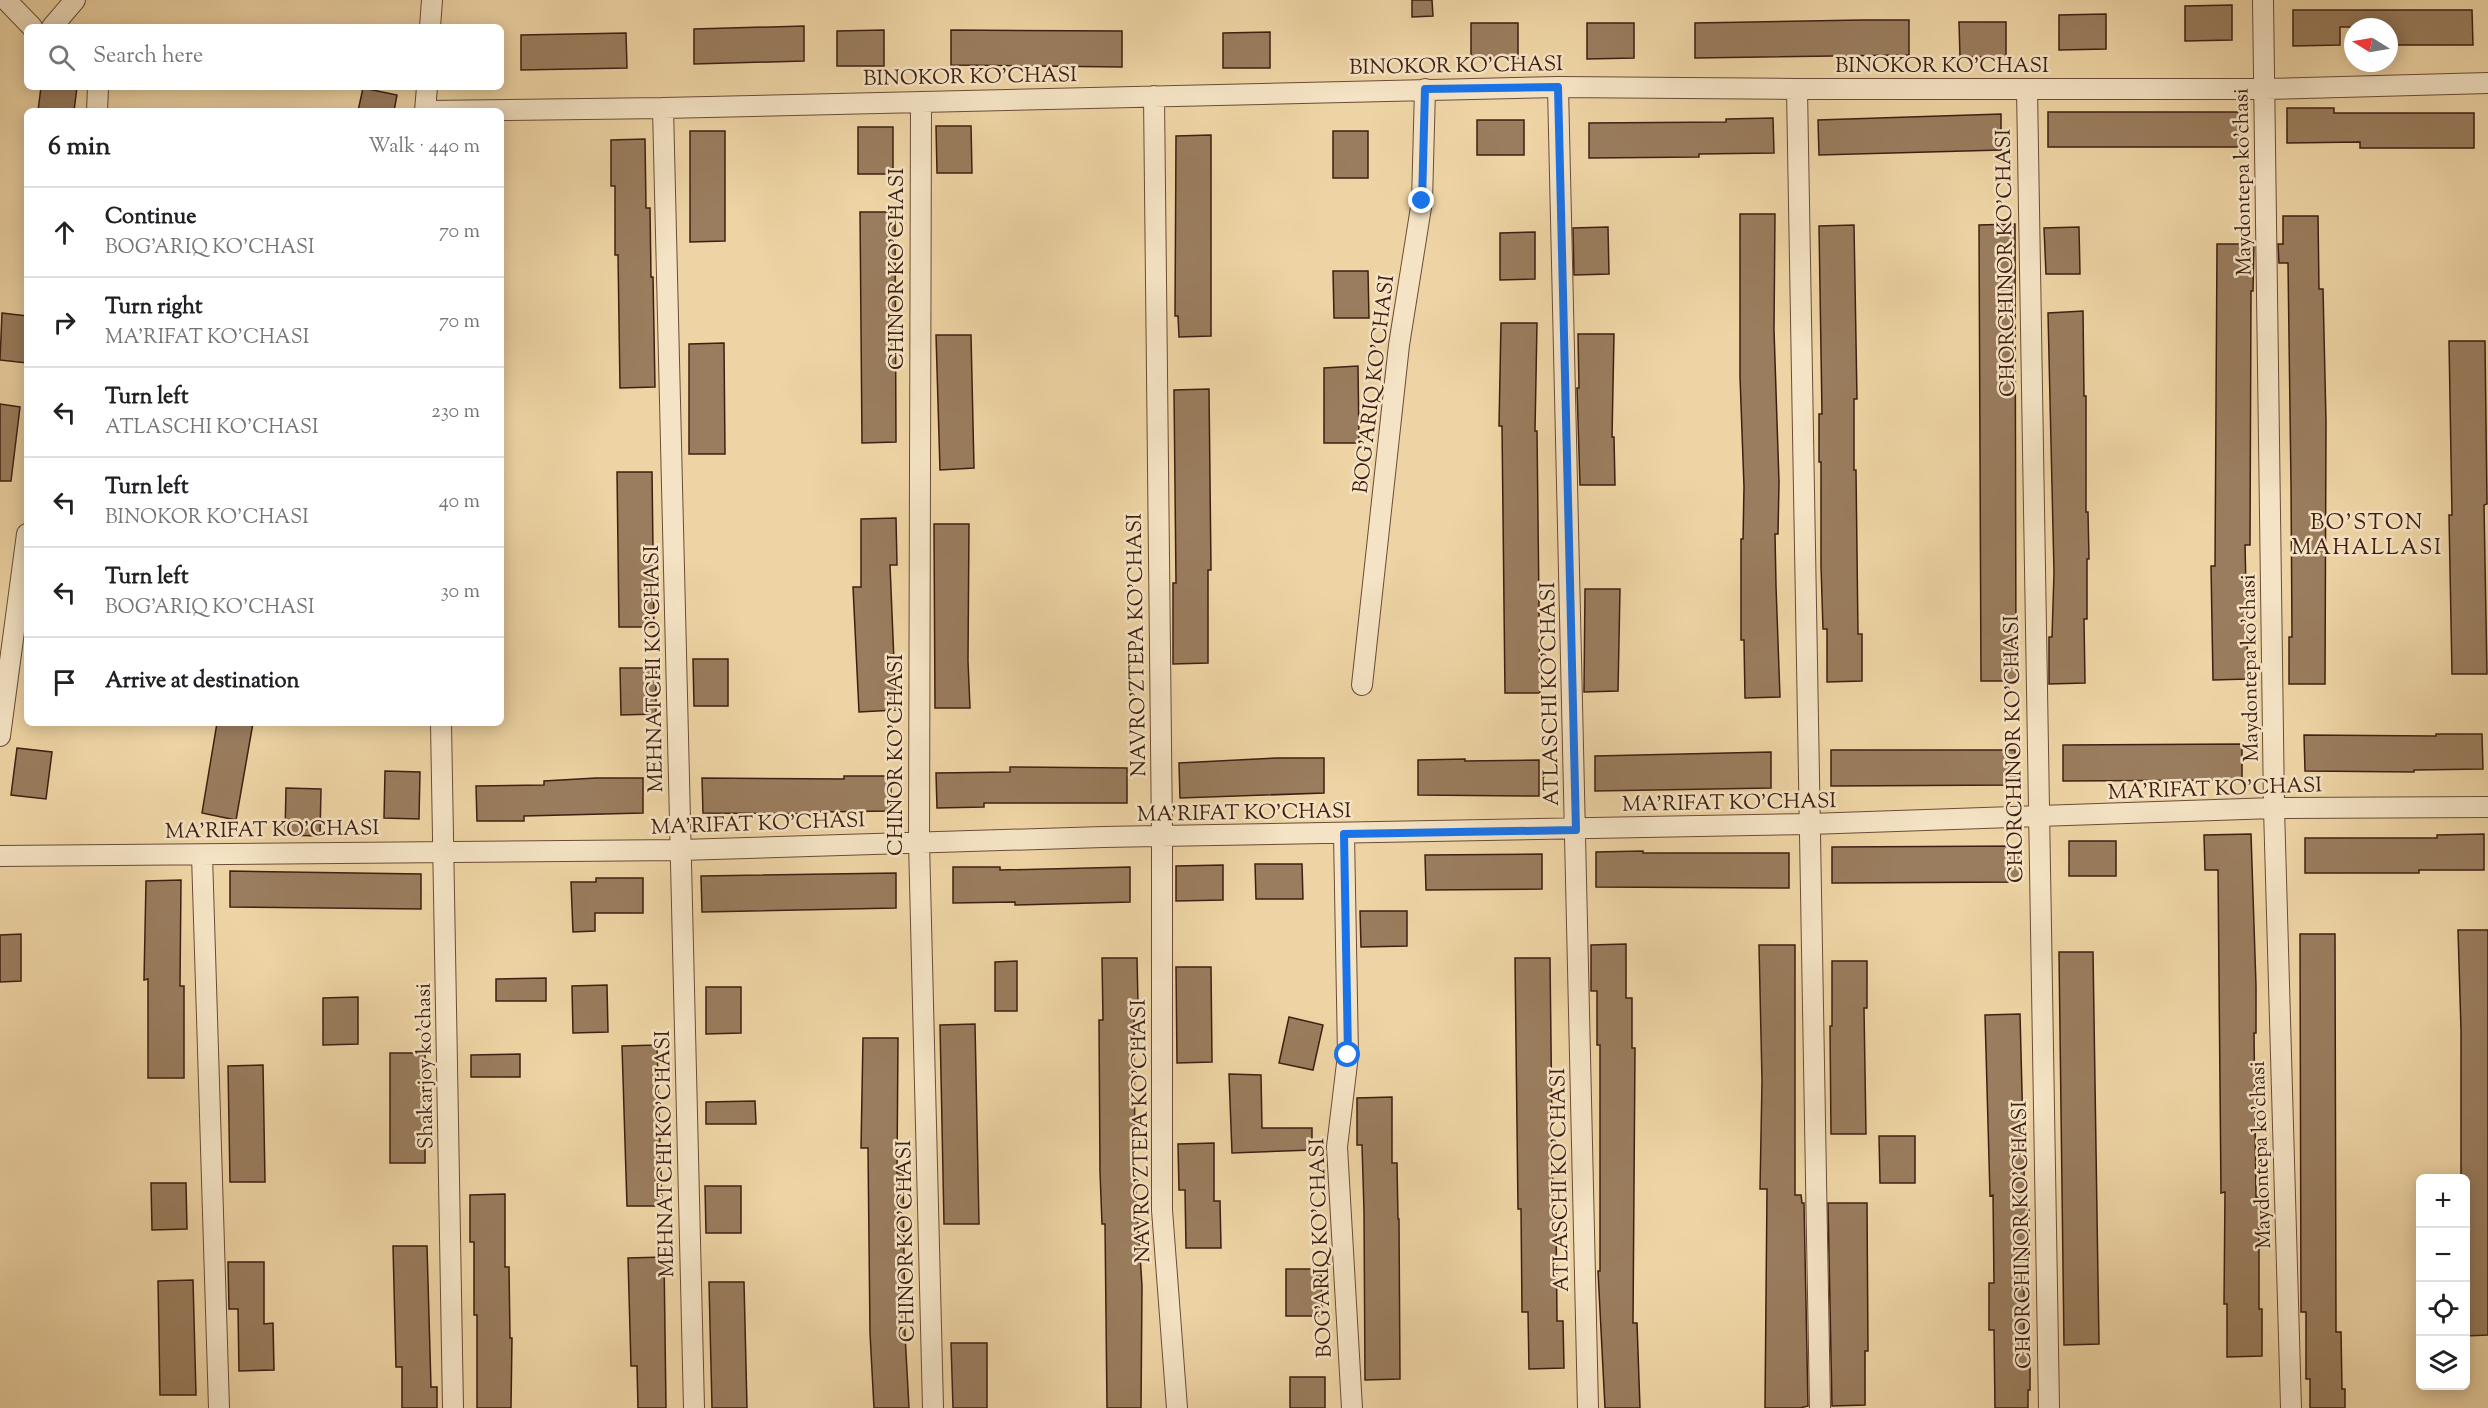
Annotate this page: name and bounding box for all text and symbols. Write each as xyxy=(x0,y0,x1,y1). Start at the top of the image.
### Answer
north arrow xyxy=(2344,18,2398,72)
search box xyxy=(24,24,504,90)
icon: search xyxy=(45,41,78,74)
text: Search here xyxy=(93,41,203,73)
street label: BINOKOR KO'CHASI xyxy=(1349,50,1563,84)
street label: BINOKOR KO'CHASI xyxy=(1835,52,2049,82)
street label: BINOKOR KO'CHASI xyxy=(863,61,1077,95)
street label: Maydontepa ko'chasi xyxy=(2227,88,2261,276)
text: 6 min xyxy=(48,129,111,166)
street label: CHORCHINOR KO'CHASI xyxy=(1990,129,2024,397)
text: Walk · 440 m xyxy=(368,133,480,162)
street label: CHINOR KO'CHASI xyxy=(883,168,913,370)
route end xyxy=(1408,187,1434,213)
text: Continue xyxy=(105,202,196,234)
icon: ahead xyxy=(48,216,81,249)
text: 70 m xyxy=(439,218,480,247)
text: BOG'ARIQ KO'CHASI xyxy=(105,234,315,263)
street label: BOG'ARIQ KO'CHASI xyxy=(1347,273,1403,495)
text: Turn right xyxy=(105,292,202,324)
icon: right xyxy=(48,306,81,339)
text: 70 m xyxy=(439,308,480,337)
text: MA'RIFAT KO'CHASI xyxy=(105,324,309,353)
text: Turn left xyxy=(105,382,188,414)
icon: left xyxy=(48,396,81,429)
text: 230 m xyxy=(431,398,480,427)
text: ATLASCHI KO'CHASI xyxy=(105,414,319,443)
text: Turn left xyxy=(105,472,188,504)
icon: left xyxy=(48,486,81,519)
text: 40 m xyxy=(439,488,480,517)
text: BINOKOR KO'CHASI xyxy=(105,504,309,533)
district label: BO'STON MAHALLASI xyxy=(2291,508,2443,565)
street label: NAVRO'ZTEPA KO'CHASI xyxy=(1121,513,1155,777)
street label: MEHNATCHI KO'CHASI xyxy=(638,545,672,793)
text: Turn left xyxy=(105,562,188,594)
street label: Maydontepa ko'chasi xyxy=(2234,574,2268,762)
icon: left xyxy=(48,576,81,609)
text: 30 m xyxy=(441,578,480,607)
street label: ATLASCHI KO'CHASI xyxy=(1534,581,1568,806)
text: BOG'ARIQ KO'CHASI xyxy=(105,594,315,623)
street label: CHORCHINOR KO'CHASI xyxy=(1998,615,2032,883)
street label: CHINOR KO'CHASI xyxy=(882,654,912,856)
icon: arrive xyxy=(48,666,81,699)
text: Arrive at destination xyxy=(105,666,300,698)
street label: MA'RIFAT KO'CHASI xyxy=(2107,771,2323,809)
street label: MA'RIFAT KO'CHASI xyxy=(1622,787,1837,821)
street label: MA'RIFAT KO'CHASI xyxy=(1137,797,1352,831)
street label: MA'RIFAT KO'CHASI xyxy=(650,806,866,844)
street label: MA'RIFAT KO'CHASI xyxy=(165,814,380,848)
street label: Shakarjoy ko'chasi xyxy=(410,983,442,1149)
street label: NAVRO'ZTEPA KO'CHASI xyxy=(1125,999,1159,1263)
street label: MEHNATCHI KO'CHASI xyxy=(649,1030,683,1278)
route start xyxy=(1334,1041,1360,1067)
street label: Maydontepa ko'chasi xyxy=(2244,1060,2280,1249)
street label: ATLASCHI KO'CHASI xyxy=(1544,1067,1578,1292)
street label: CHORCHINOR KO'CHASI xyxy=(2006,1101,2040,1369)
street label: BOG'ARIQ KO'CHASI xyxy=(1303,1137,1341,1358)
street label: CHINOR KO'CHASI xyxy=(890,1140,924,1342)
map controls xyxy=(2416,1174,2470,1390)
button: + xyxy=(2416,1174,2470,1228)
button: − xyxy=(2416,1228,2470,1282)
button: locate xyxy=(2416,1282,2470,1336)
button: layers xyxy=(2416,1336,2470,1390)

